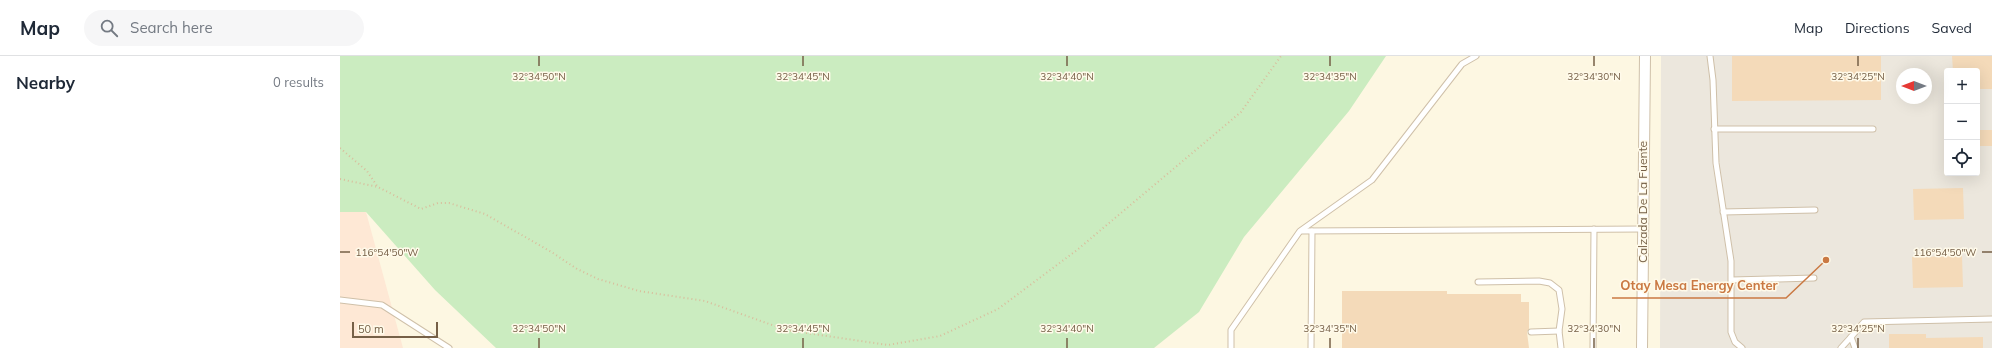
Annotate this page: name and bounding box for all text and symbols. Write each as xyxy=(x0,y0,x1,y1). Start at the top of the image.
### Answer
search box xyxy=(84,10,364,46)
text: Map xyxy=(20,16,60,40)
icon: search xyxy=(98,17,120,39)
text: Search here xyxy=(130,18,213,37)
text: Map xyxy=(1794,19,1823,37)
text: Directions xyxy=(1845,19,1910,37)
text: Saved xyxy=(1932,19,1972,37)
north arrow xyxy=(1896,68,1932,104)
map controls xyxy=(1944,68,1980,176)
button: + xyxy=(1944,68,1980,104)
text: 32°34'50"N xyxy=(512,70,566,83)
text: 32°34'45"N xyxy=(776,70,830,83)
text: 32°34'40"N xyxy=(1040,70,1094,83)
text: 32°34'35"N xyxy=(1303,70,1357,83)
text: 32°34'30"N xyxy=(1567,70,1621,83)
text: 32°34'25"N xyxy=(1831,70,1885,83)
text: Nearby xyxy=(16,72,75,93)
text: 0 results xyxy=(273,74,324,90)
button: − xyxy=(1944,104,1980,140)
button: locate xyxy=(1944,140,1980,176)
street label: Calzada De La Fuente xyxy=(1635,141,1650,263)
text: 116°54'50"W xyxy=(356,246,418,259)
text: 116°54'50"W xyxy=(1914,246,1976,259)
callout: Otay Mesa Energy Center xyxy=(1612,273,1786,298)
text: Otay Mesa Energy Center xyxy=(1620,277,1779,294)
scale bar xyxy=(352,320,438,339)
text: 50 m xyxy=(358,322,384,336)
text: 32°34'50"N xyxy=(512,322,566,335)
text: 32°34'45"N xyxy=(776,322,830,335)
text: 32°34'40"N xyxy=(1040,322,1094,335)
text: 32°34'35"N xyxy=(1303,322,1357,335)
text: 32°34'30"N xyxy=(1567,322,1621,335)
text: 32°34'25"N xyxy=(1831,322,1885,335)

